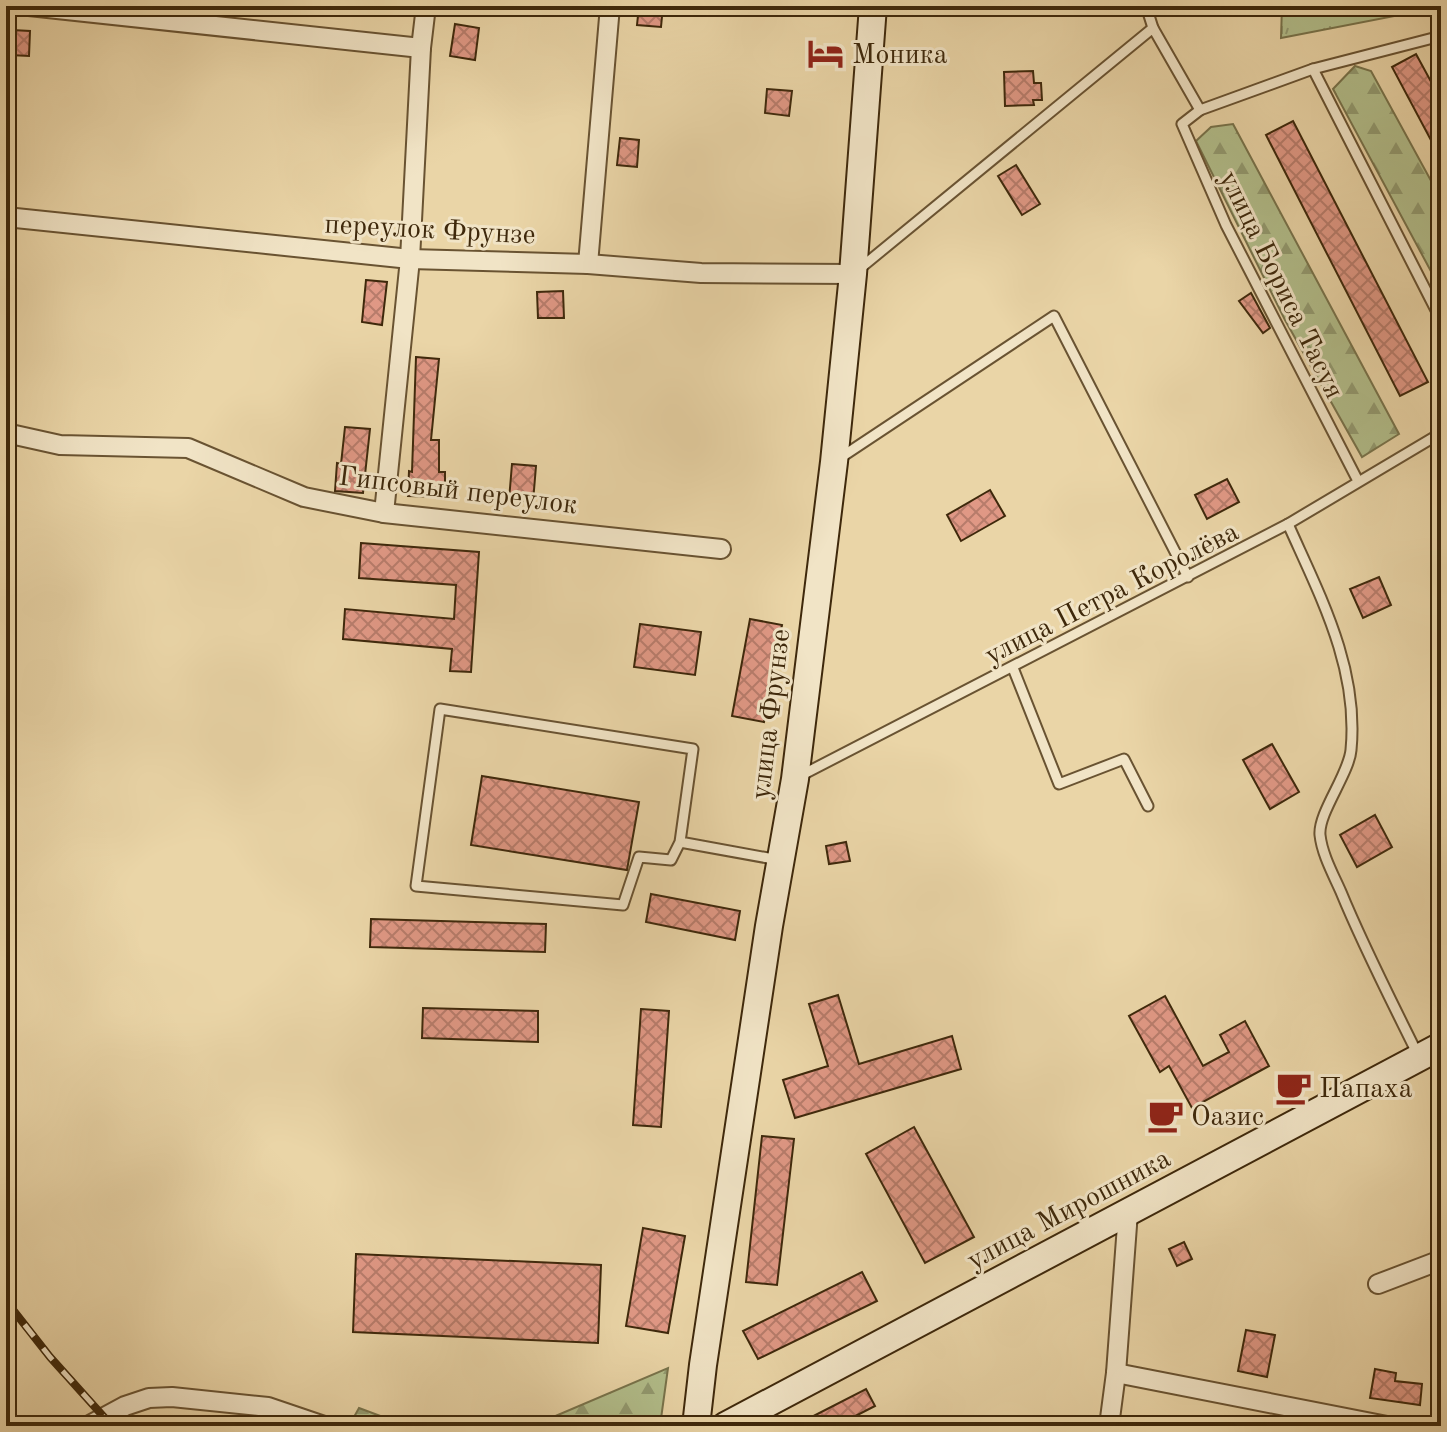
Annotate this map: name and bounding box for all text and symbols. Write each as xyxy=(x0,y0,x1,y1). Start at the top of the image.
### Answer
hotel icon: Моника xyxy=(807,34,845,72)
place label: Моника xyxy=(852,42,948,70)
street label: улица Бориса Тасуя xyxy=(1213,167,1348,404)
street label: переулок Фрунзе xyxy=(324,211,536,251)
street label: Гипсовый переулок xyxy=(337,463,579,521)
street label: улица Петра Королёва xyxy=(981,518,1244,671)
street label: улица Фрунзе xyxy=(748,627,796,801)
cafe icon: Папаха xyxy=(1274,1068,1312,1106)
place label: Папаха xyxy=(1319,1076,1413,1104)
cafe icon: Оазис xyxy=(1146,1096,1184,1134)
place label: Оазис xyxy=(1191,1104,1264,1132)
street label: улица Мирошника xyxy=(963,1145,1176,1276)

